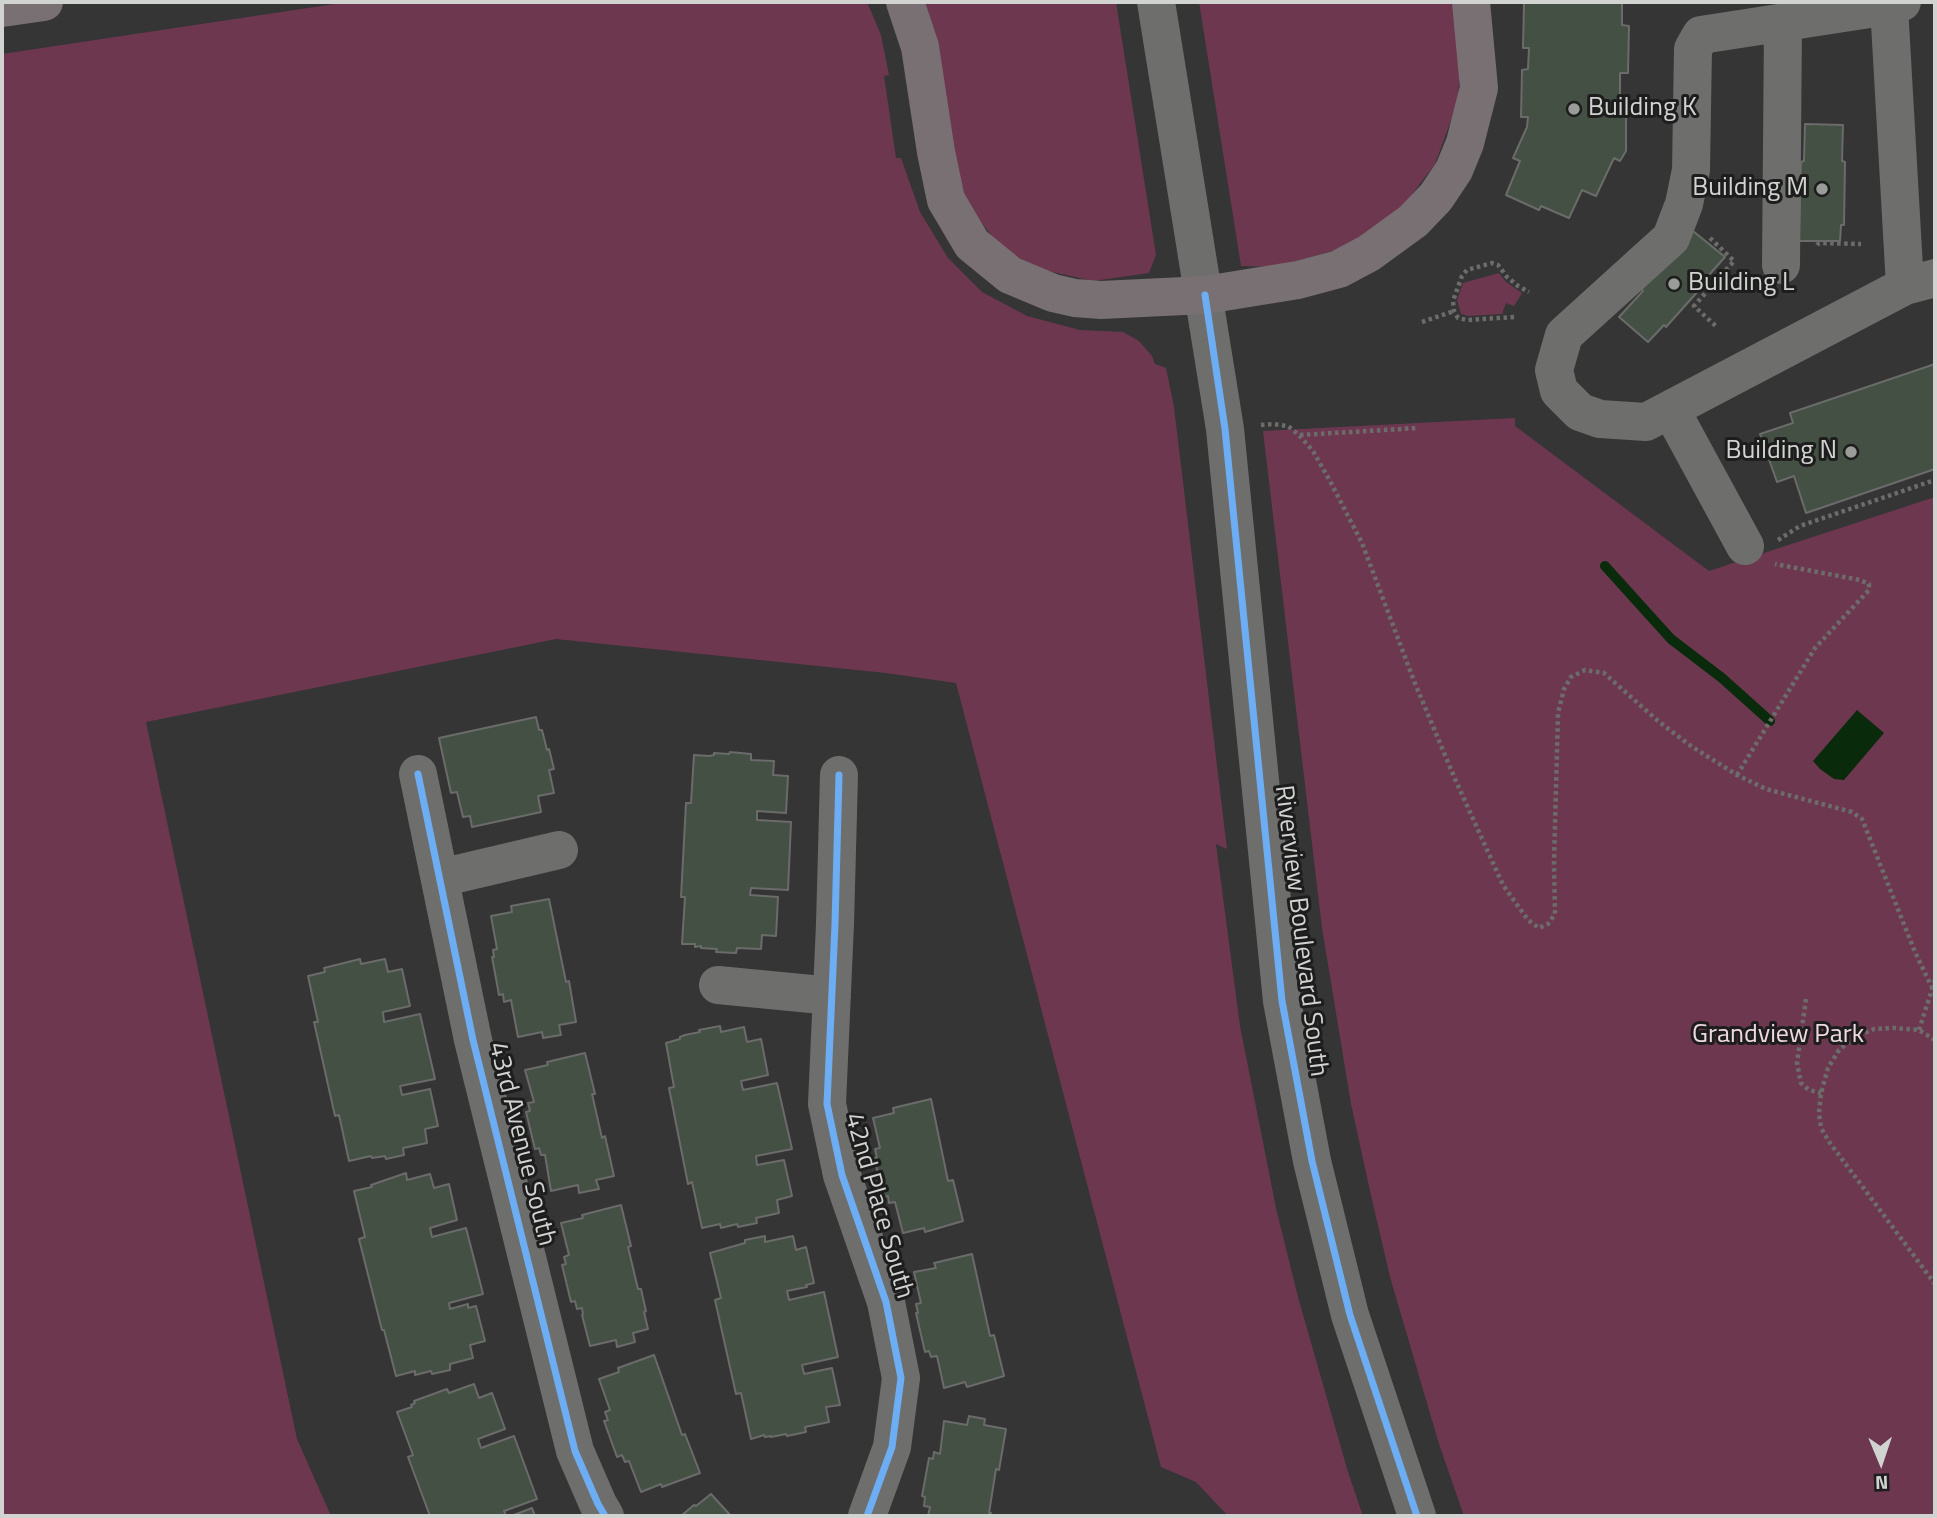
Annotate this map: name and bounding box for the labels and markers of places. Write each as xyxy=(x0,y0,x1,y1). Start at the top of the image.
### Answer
place label: Building K xyxy=(1588,93,1697,125)
marker: Building K xyxy=(1566,101,1582,117)
place label: Building M xyxy=(1692,173,1808,205)
marker: Building M xyxy=(1814,181,1830,197)
place label: Building L xyxy=(1688,268,1794,300)
marker: Building L xyxy=(1666,276,1682,292)
place label: Building N xyxy=(1725,436,1837,468)
marker: Building N xyxy=(1843,444,1859,460)

